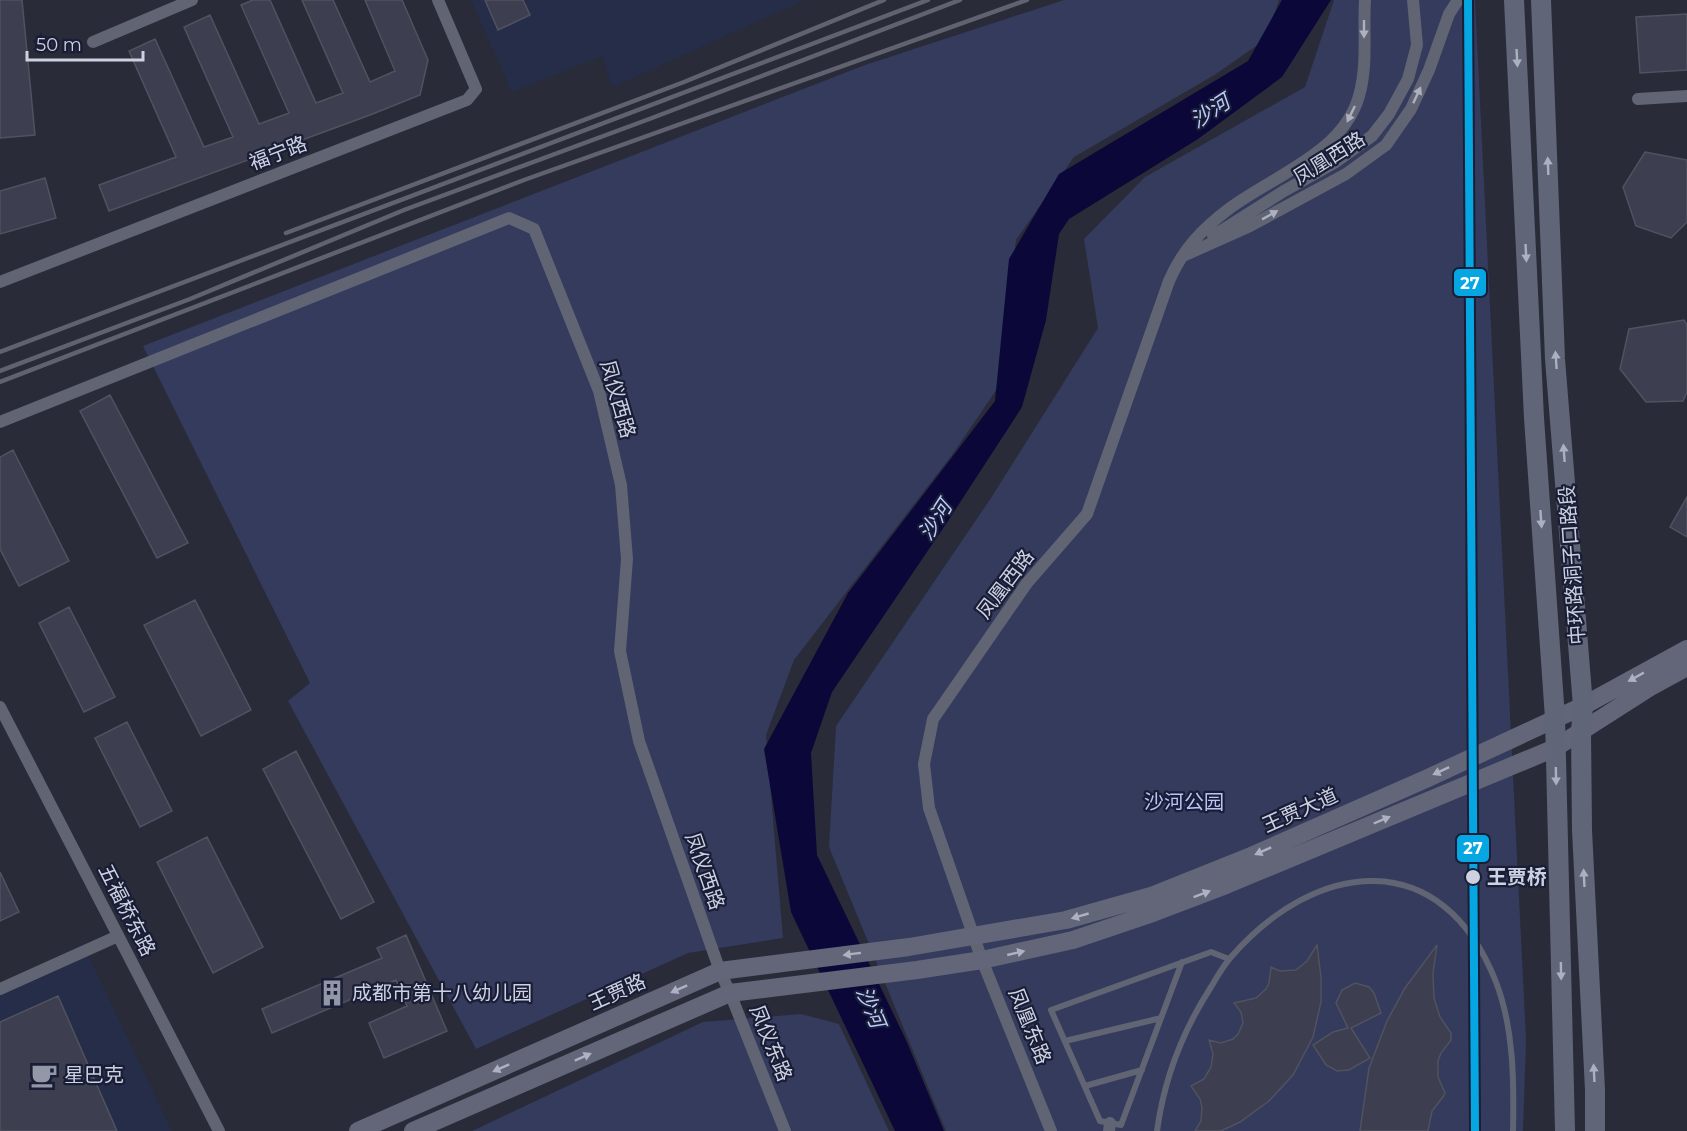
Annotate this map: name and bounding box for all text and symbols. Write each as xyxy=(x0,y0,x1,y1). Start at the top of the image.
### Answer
one-way arrow xyxy=(1359,19,1369,38)
scale bar xyxy=(27,24,142,62)
text: 50 m xyxy=(36,34,82,56)
one-way arrow xyxy=(1512,49,1521,68)
water label: 沙河 xyxy=(1186,87,1238,133)
one-way arrow xyxy=(1413,87,1422,104)
one-way arrow xyxy=(1346,105,1355,122)
street label: 凤凰西路 xyxy=(1289,127,1369,189)
street label: 福宁路 xyxy=(246,131,310,175)
one-way arrow xyxy=(1543,156,1552,175)
one-way arrow xyxy=(1262,210,1279,220)
one-way arrow xyxy=(1521,244,1530,263)
line badge: 27 xyxy=(1453,268,1487,297)
text: 27 xyxy=(1460,274,1480,293)
one-way arrow xyxy=(1551,351,1561,370)
street label: 凤仪西路 xyxy=(595,357,641,441)
one-way arrow xyxy=(1559,443,1569,462)
street label: 中环路洞子口路段 xyxy=(1554,484,1590,646)
water label: 沙河 xyxy=(913,492,959,544)
one-way arrow xyxy=(1536,509,1546,528)
street label: 凤凰西路 xyxy=(971,545,1039,623)
one-way arrow xyxy=(1627,672,1644,682)
one-way arrow xyxy=(1433,767,1450,776)
one-way arrow xyxy=(1551,767,1561,786)
street label: 王贾大道 xyxy=(1259,783,1341,837)
park label: 沙河公园 xyxy=(1144,790,1224,814)
one-way arrow xyxy=(1373,815,1391,825)
street label: 凤仪西路 xyxy=(681,829,729,913)
line badge: 27 xyxy=(1456,834,1490,863)
text: 27 xyxy=(1463,839,1483,858)
one-way arrow xyxy=(1255,846,1272,855)
street label: 五福桥东路 xyxy=(94,860,160,960)
place label: 王贾桥 xyxy=(1487,865,1547,889)
marker: 王贾桥 xyxy=(1464,868,1482,886)
one-way arrow xyxy=(1580,868,1589,887)
one-way arrow xyxy=(1193,889,1211,899)
one-way arrow xyxy=(1071,912,1089,922)
one-way arrow xyxy=(1007,947,1025,957)
one-way arrow xyxy=(843,949,862,958)
one-way arrow xyxy=(1556,962,1566,981)
street label: 王贾路 xyxy=(585,969,649,1015)
building icon: 成都市第十八幼儿园 xyxy=(317,978,347,1008)
place label: 成都市第十八幼儿园 xyxy=(352,981,532,1005)
water label: 沙河 xyxy=(851,983,892,1035)
street label: 凤凰东路 xyxy=(1004,984,1056,1068)
one-way arrow xyxy=(670,985,688,994)
street label: 凤仪东路 xyxy=(745,1001,797,1085)
one-way arrow xyxy=(574,1052,592,1062)
cafe icon: 星巴克 xyxy=(29,1060,59,1090)
place label: 星巴克 xyxy=(64,1063,124,1087)
one-way arrow xyxy=(491,1063,509,1073)
one-way arrow xyxy=(1590,1063,1599,1082)

